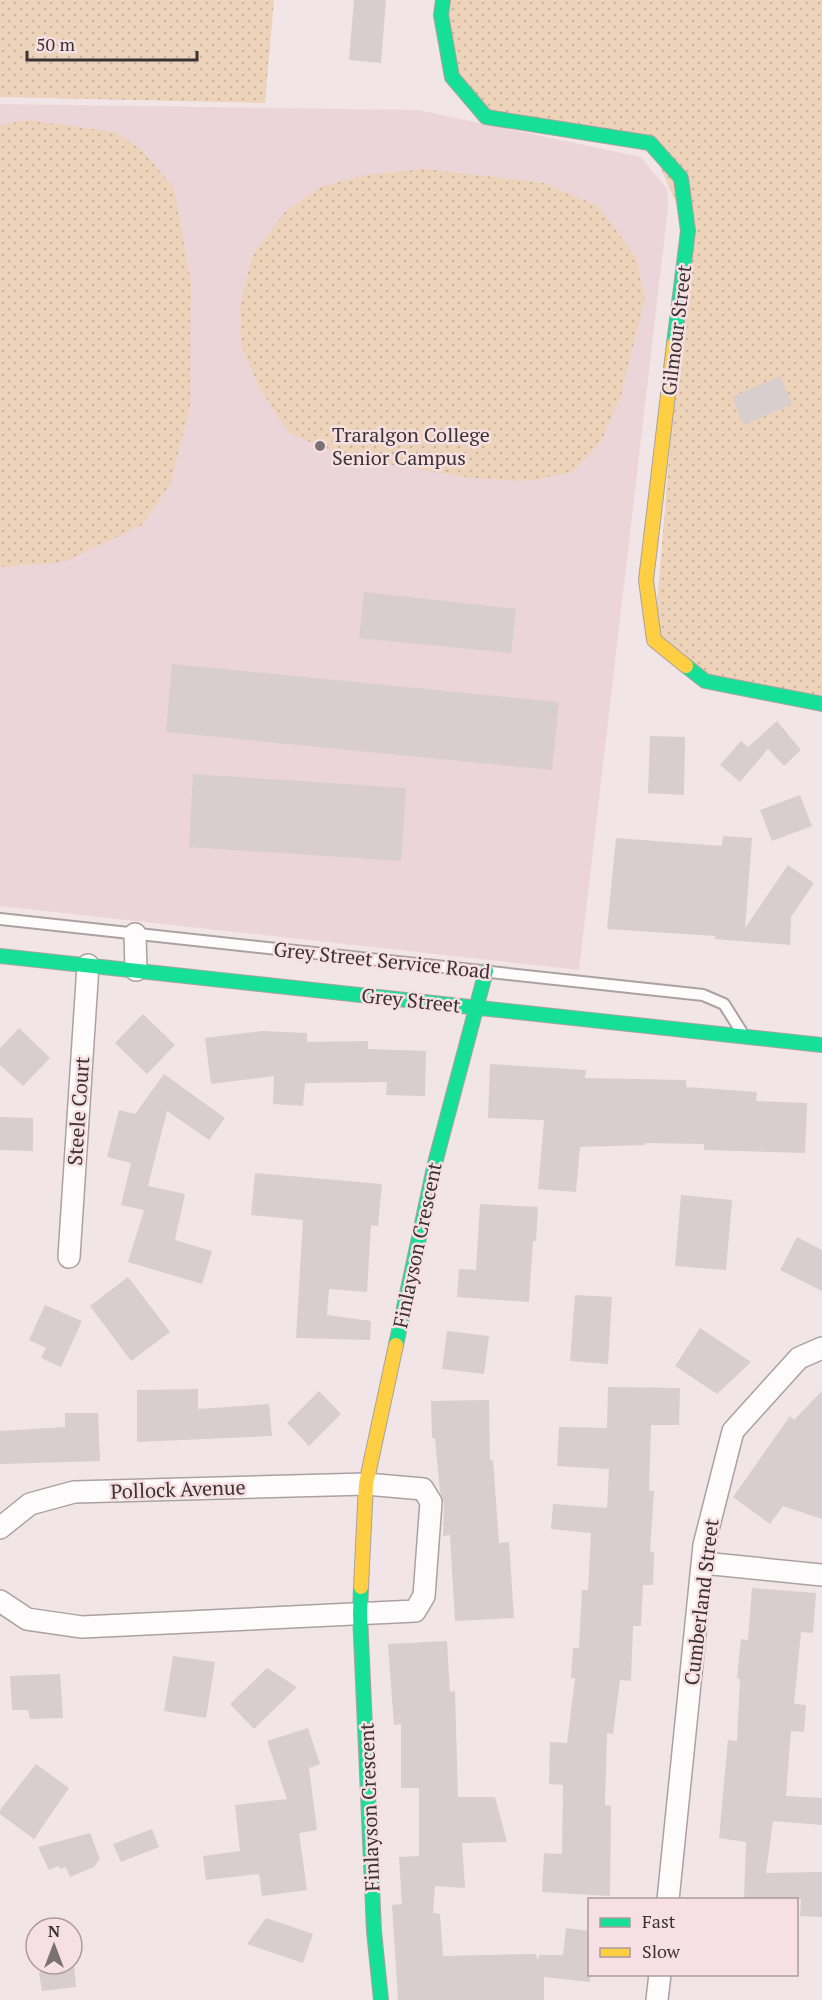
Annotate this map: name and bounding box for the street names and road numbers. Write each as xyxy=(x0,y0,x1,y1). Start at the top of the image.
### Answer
street label: Gilmour Street xyxy=(655,263,697,397)
street label: Grey Street Service Road xyxy=(272,935,492,985)
street label: Grey Street xyxy=(360,981,462,1019)
street label: Steele Court xyxy=(61,1055,95,1166)
street label: Finlayson Crescent xyxy=(386,1159,448,1330)
street label: Pollock Avenue xyxy=(110,1473,246,1505)
street label: Cumberland Street xyxy=(677,1517,725,1687)
street label: Finlayson Crescent xyxy=(353,1721,385,1892)

